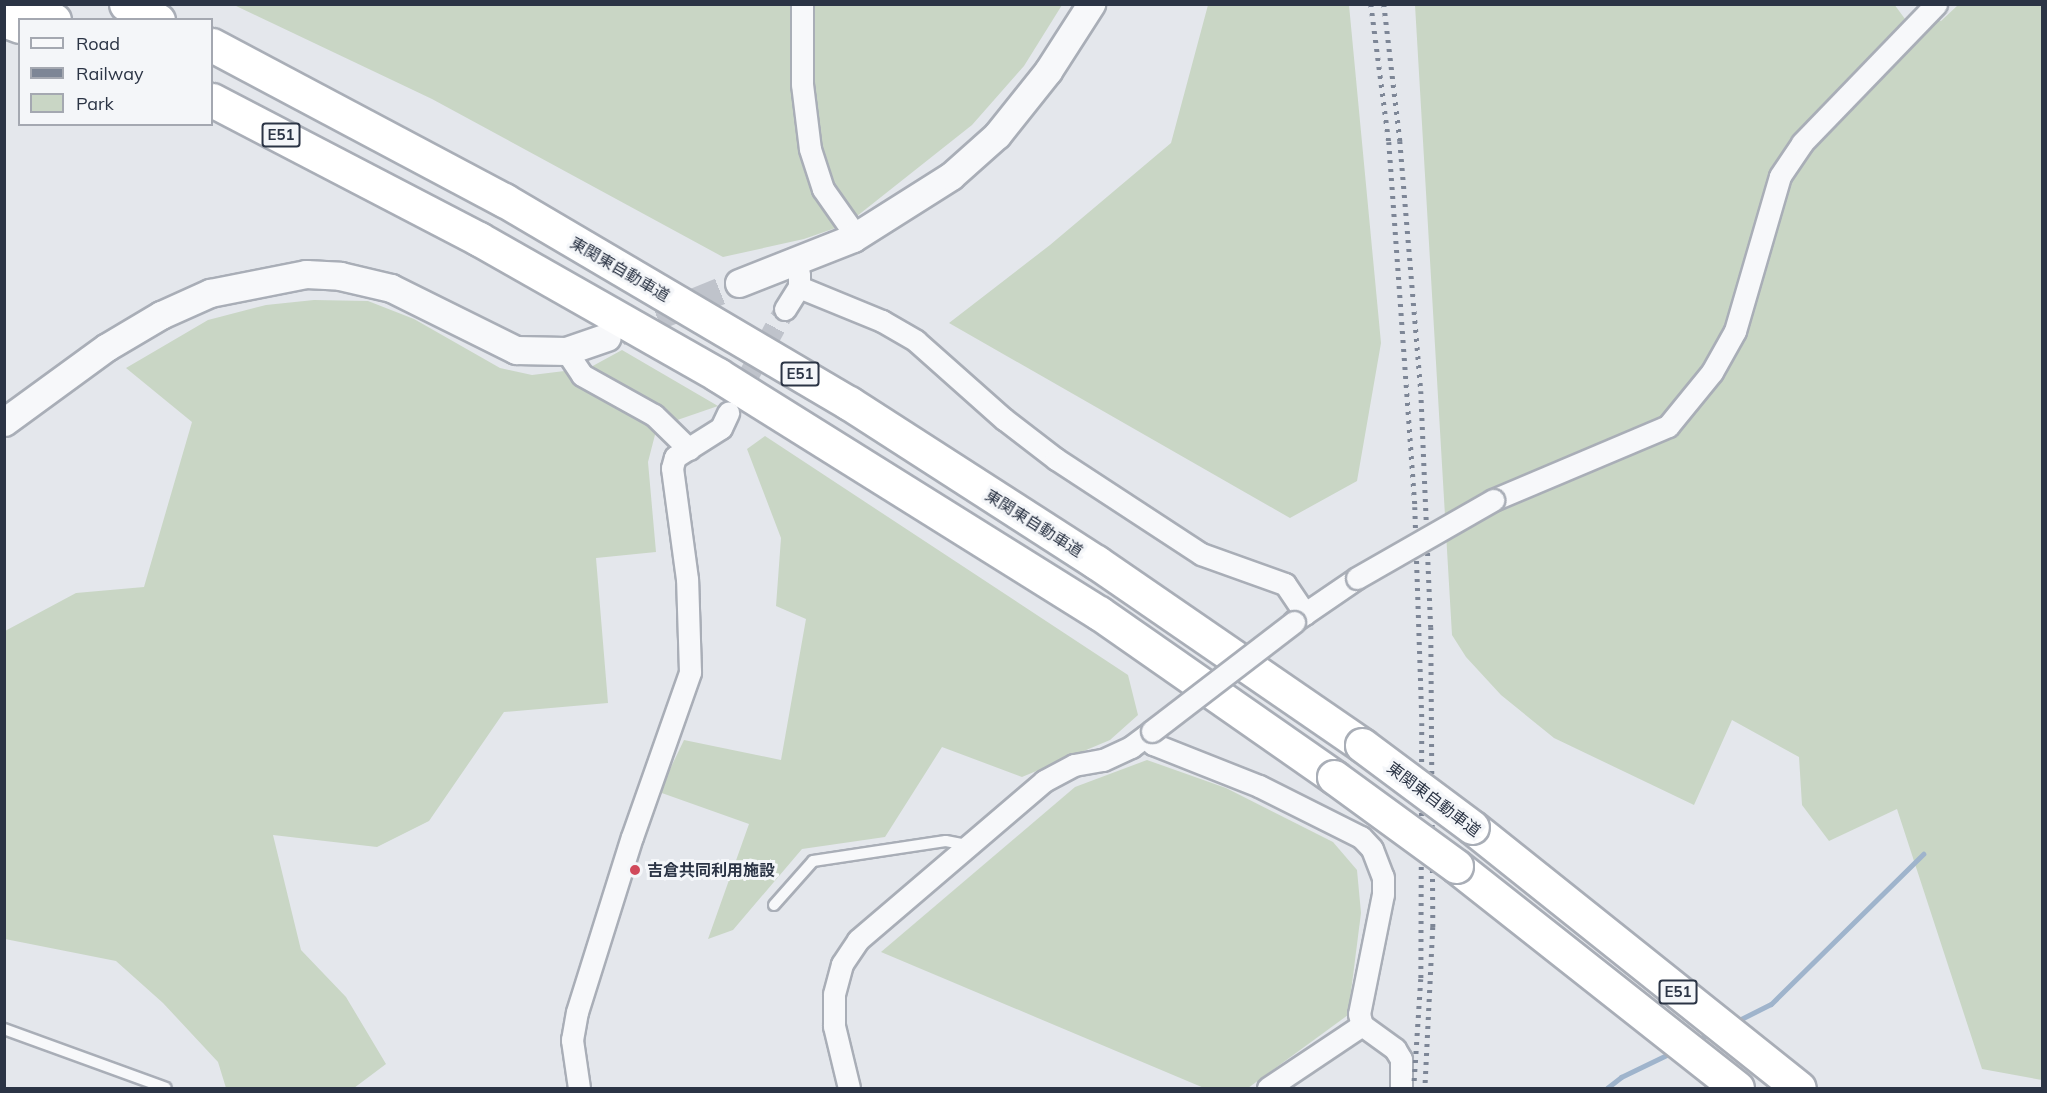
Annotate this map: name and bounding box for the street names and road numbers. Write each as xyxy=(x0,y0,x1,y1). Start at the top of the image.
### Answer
road number: E51 xyxy=(262,123,300,147)
street label: 東関東自動車道 xyxy=(567,233,673,305)
road number: E51 xyxy=(780,362,820,386)
street label: 東関東自動車道 xyxy=(981,485,1087,561)
street label: 東関東自動車道 xyxy=(1383,758,1485,840)
road number: E51 xyxy=(1658,980,1698,1004)

